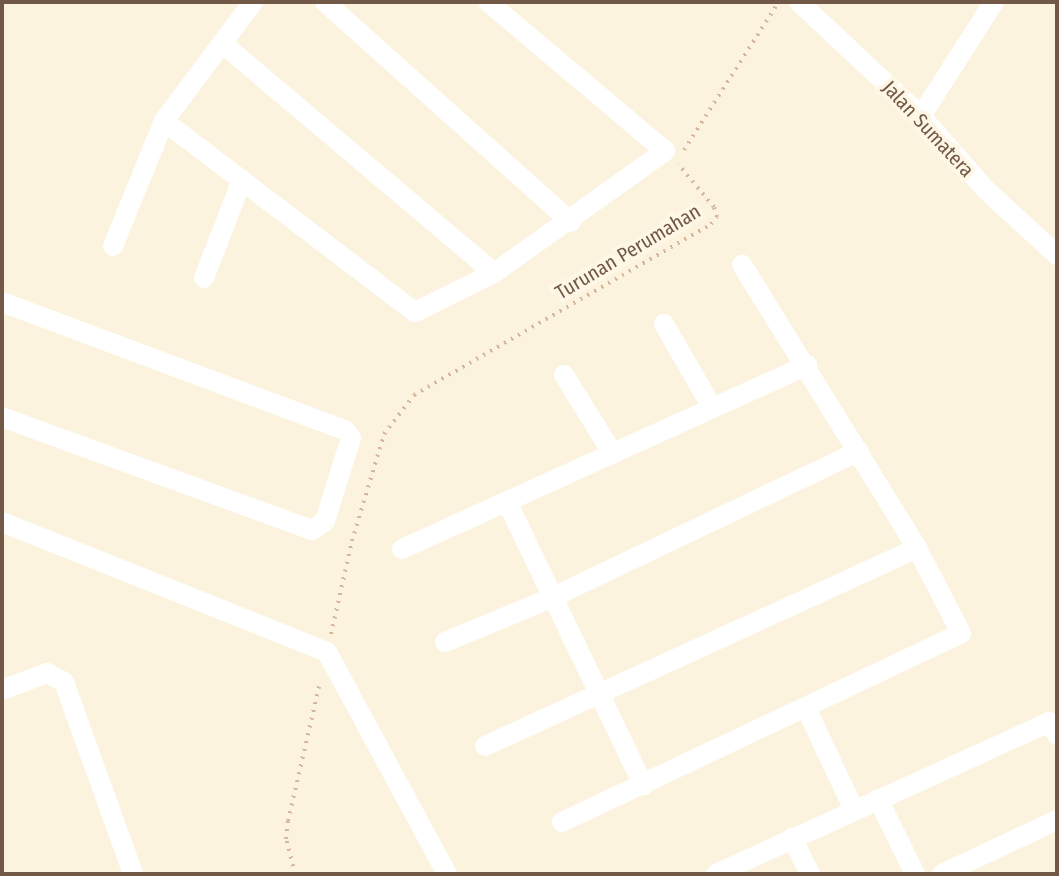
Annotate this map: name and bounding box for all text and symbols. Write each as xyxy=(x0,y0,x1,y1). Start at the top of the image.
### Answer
street label: Jalan Sumatera xyxy=(877,76,979,182)
street label: Turunan Perumahan xyxy=(551,199,705,305)

